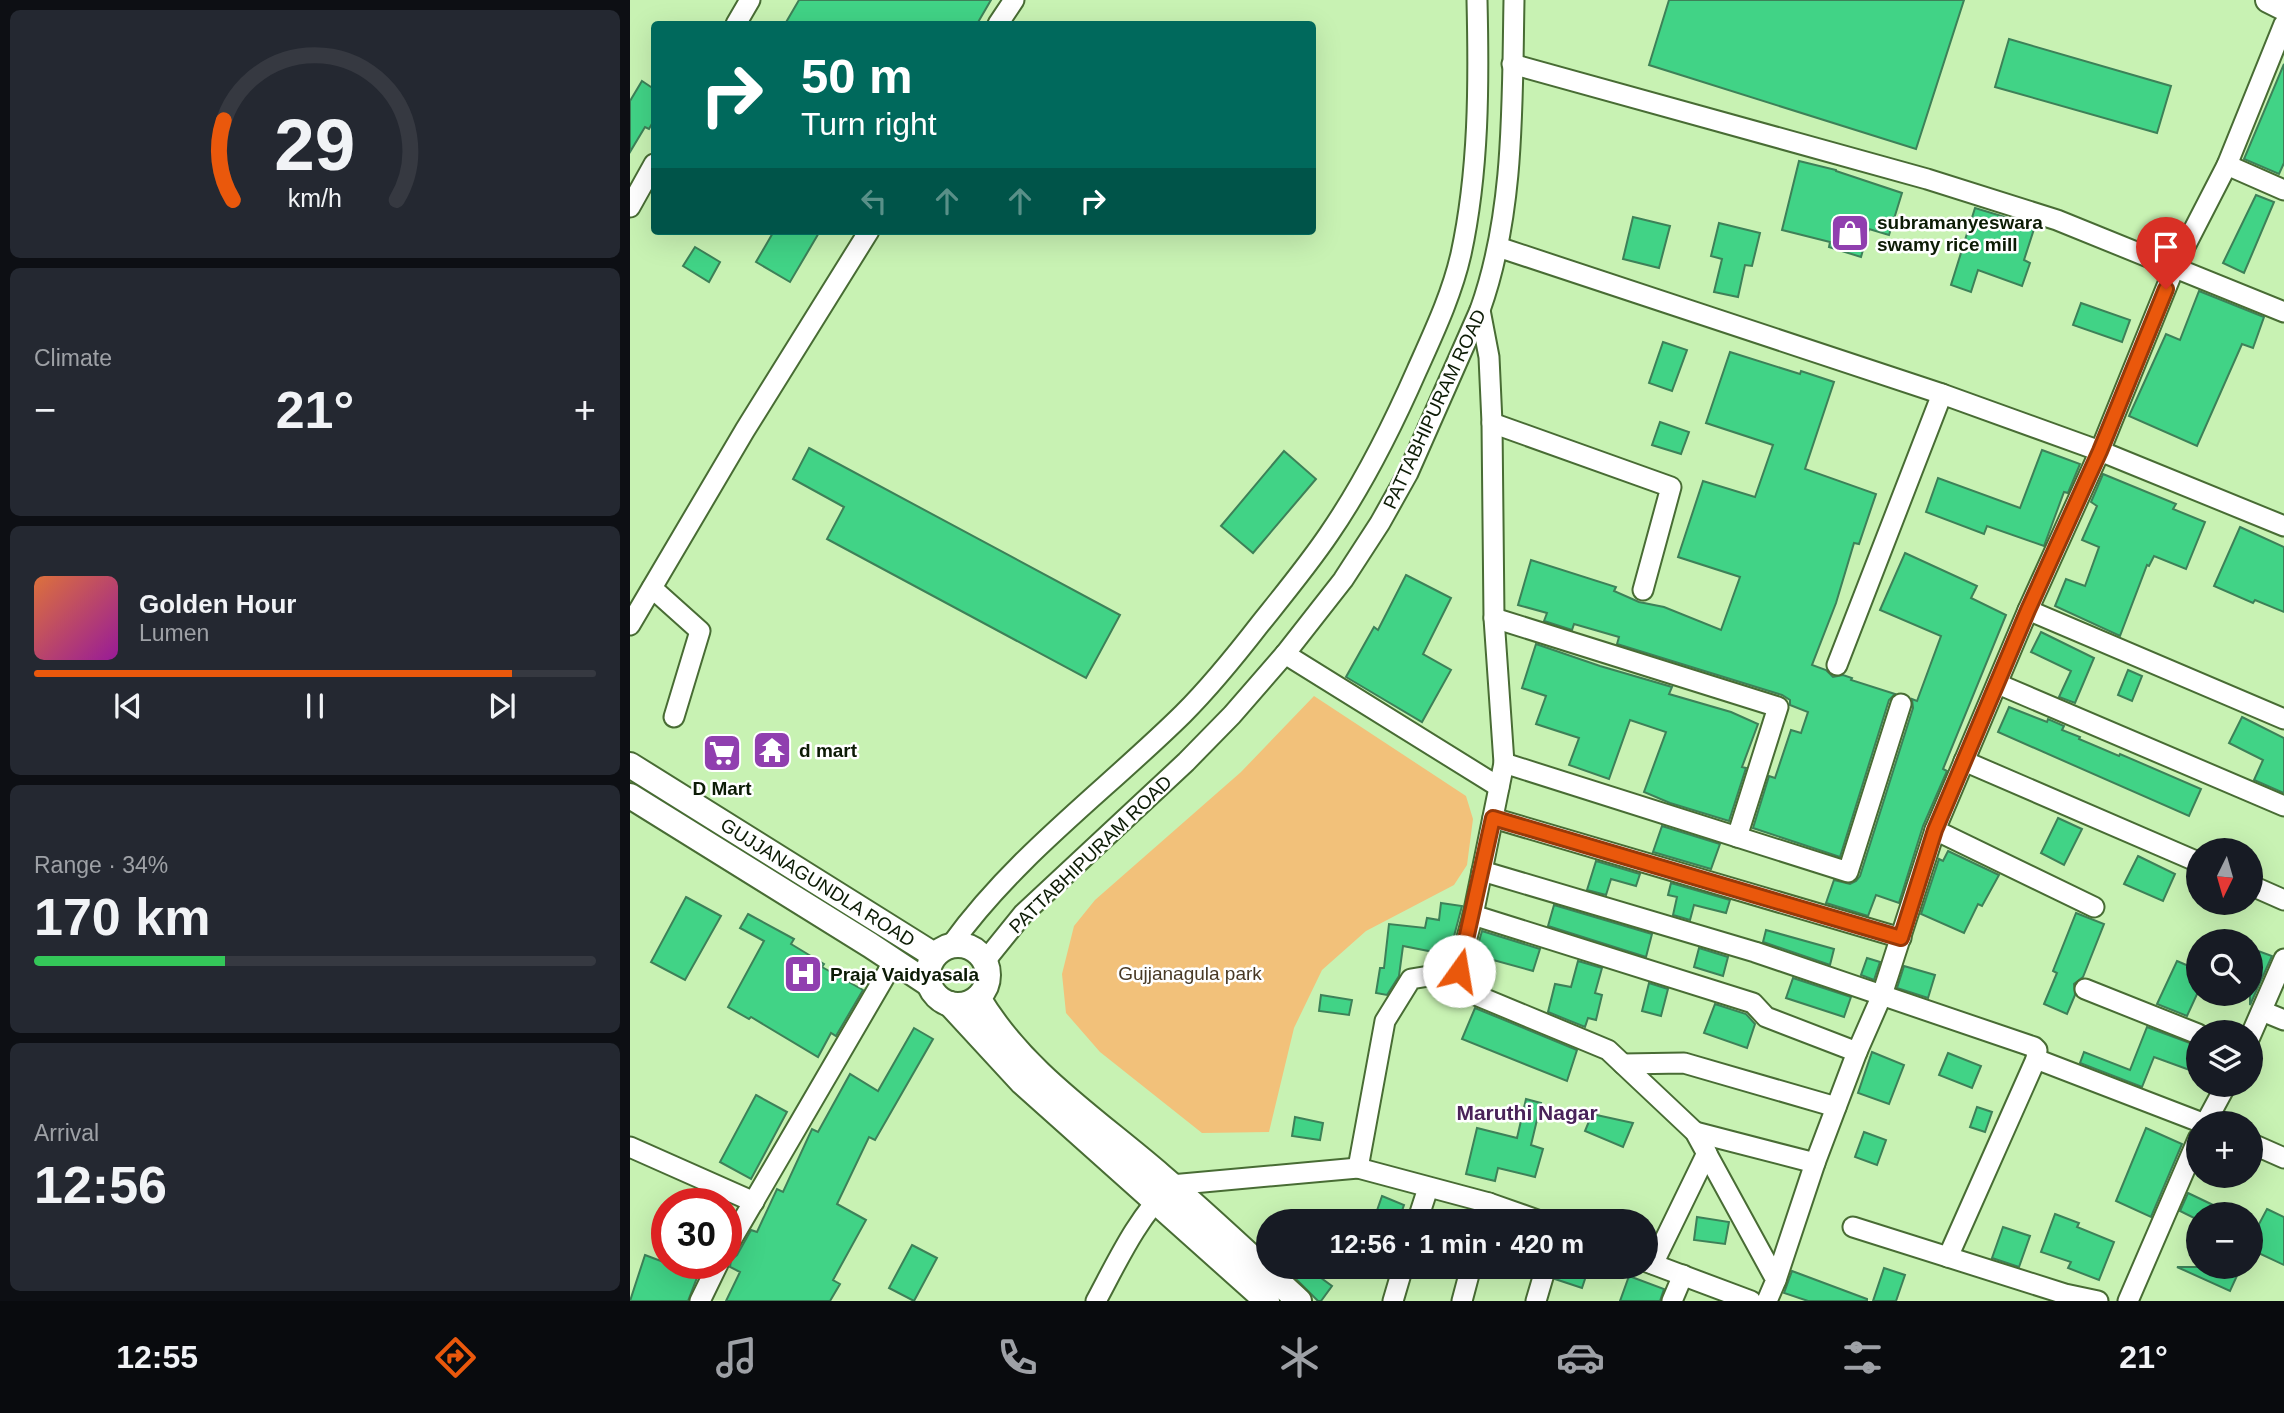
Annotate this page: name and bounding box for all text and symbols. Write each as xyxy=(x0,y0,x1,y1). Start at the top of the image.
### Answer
icon: right xyxy=(686,49,777,140)
text: 50 m xyxy=(801,49,913,103)
text: 29 xyxy=(275,104,355,185)
text: Turn right xyxy=(801,106,937,142)
icon: left xyxy=(855,182,893,220)
icon: ahead xyxy=(928,182,966,220)
icon: ahead xyxy=(1001,182,1039,220)
icon: right xyxy=(1074,182,1112,220)
text: km/h xyxy=(288,184,342,212)
shop icon: subramanyeswara swamy rice mill xyxy=(1829,212,1871,254)
place label: subramanyeswara swamy rice mill xyxy=(1877,212,2043,255)
pin xyxy=(2136,217,2196,289)
icon: arrive xyxy=(2147,228,2185,266)
street label: PATTABHIPURAM ROAD xyxy=(1379,306,1490,512)
text: Climate xyxy=(34,345,112,371)
text: 21° xyxy=(276,381,354,439)
text: − xyxy=(34,389,56,431)
text: + xyxy=(574,389,596,431)
text: Golden Hour xyxy=(139,589,296,619)
text: Lumen xyxy=(139,620,209,646)
icon: previous xyxy=(109,687,147,725)
icon: pause xyxy=(296,687,334,725)
icon: next xyxy=(483,687,521,725)
temple icon: d mart xyxy=(751,729,793,771)
supermarket icon: D Mart xyxy=(701,732,743,774)
place label: d mart xyxy=(799,740,858,761)
street label: PATTABHIPURAM ROAD xyxy=(1005,771,1176,937)
place label: D Mart xyxy=(692,778,752,799)
street label: GUJJANAGUNDLA ROAD xyxy=(717,814,919,951)
north arrow xyxy=(2186,838,2263,915)
map controls xyxy=(2186,838,2263,1279)
text: Range · 34% xyxy=(34,852,168,878)
text: 170 km xyxy=(34,888,210,946)
button: search xyxy=(2186,929,2263,1006)
position arrow xyxy=(1422,934,1496,1008)
hospital icon: Praja Vaidyasala xyxy=(782,953,824,995)
park label: Gujjanagula park xyxy=(1118,963,1262,984)
place label: Praja Vaidyasala xyxy=(830,964,979,985)
button: layers xyxy=(2186,1020,2263,1097)
district label: Maruthi Nagar xyxy=(1456,1101,1598,1124)
button: + xyxy=(2186,1111,2263,1188)
text: Arrival xyxy=(34,1120,99,1146)
text: 12:56 xyxy=(34,1156,167,1214)
speed limit sign: 30 xyxy=(651,1188,742,1279)
button: − xyxy=(2186,1202,2263,1279)
text: 12:56 · 1 min · 420 m xyxy=(1330,1229,1584,1259)
icon: directions xyxy=(431,1333,480,1382)
icon: music xyxy=(712,1333,761,1382)
icon: phone xyxy=(993,1333,1042,1382)
icon: climate xyxy=(1275,1333,1324,1382)
icon: car xyxy=(1556,1333,1605,1382)
icon: filters xyxy=(1838,1333,1887,1382)
text: 12:55 xyxy=(116,1339,198,1375)
text: 21° xyxy=(2119,1339,2168,1375)

